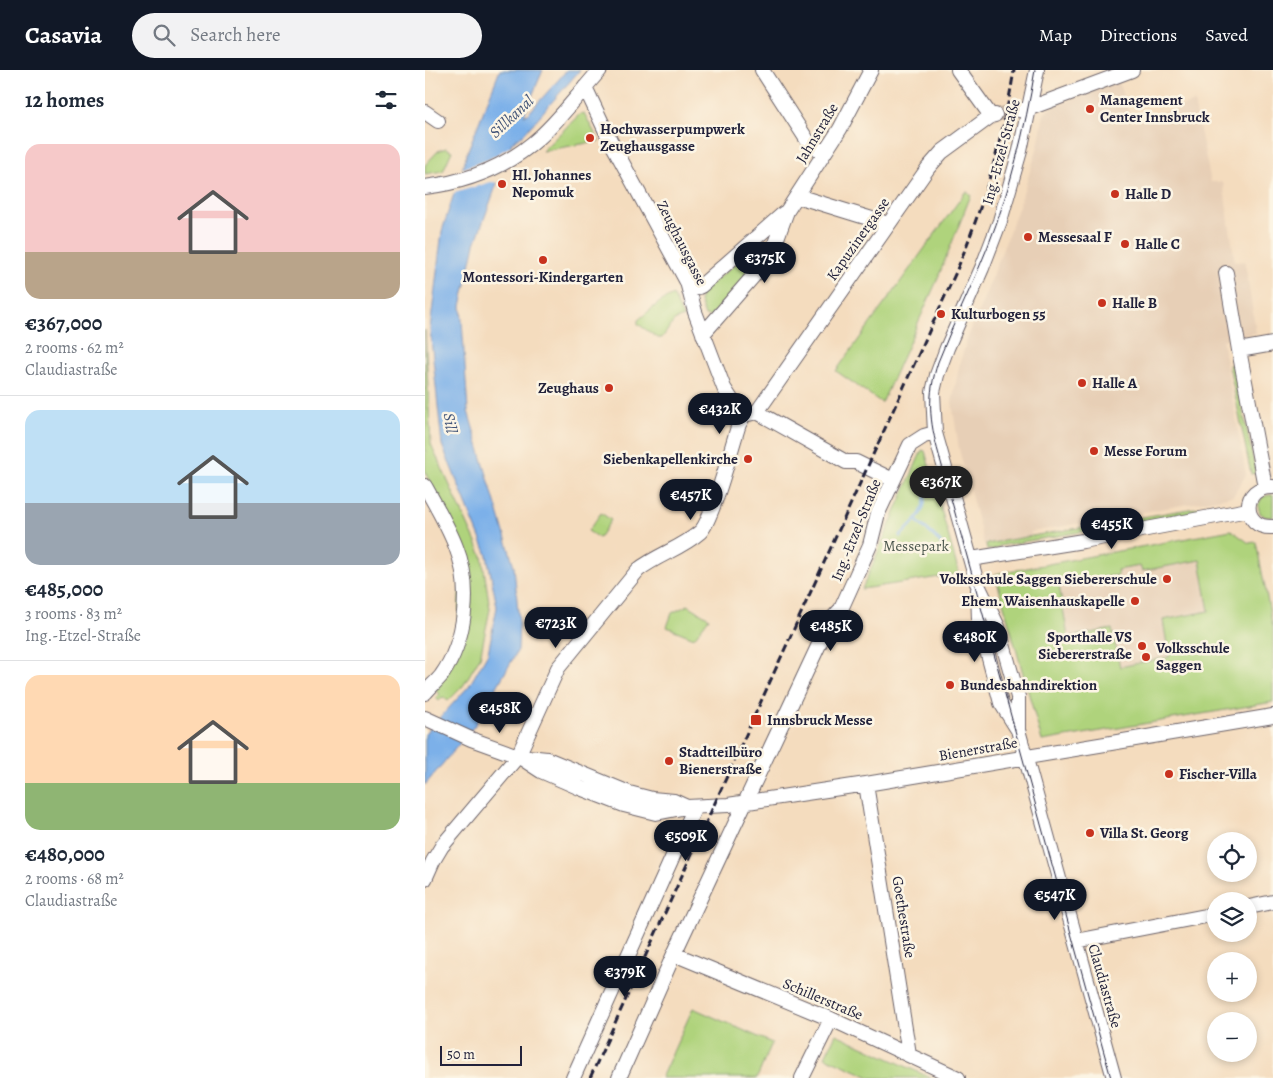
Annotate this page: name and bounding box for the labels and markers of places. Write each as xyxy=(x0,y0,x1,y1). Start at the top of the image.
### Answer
place label: Management Center Innsbruck xyxy=(1100,90,1210,127)
marker: Management Center Innsbruck xyxy=(1084,103,1096,115)
place label: Hochwasserpumpwerk Zeughausgasse xyxy=(600,119,745,156)
marker: Hochwasserpumpwerk Zeughausgasse xyxy=(584,132,596,144)
place label: Hl. Johannes Nepomuk xyxy=(512,165,591,202)
marker: Hl. Johannes Nepomuk xyxy=(496,178,508,190)
place label: Halle D xyxy=(1125,184,1171,204)
marker: Halle D xyxy=(1109,188,1121,200)
place label: Messesaal F xyxy=(1038,227,1112,247)
marker: Messesaal F xyxy=(1022,231,1034,243)
place label: Halle C xyxy=(1135,234,1180,254)
marker: Halle C xyxy=(1119,238,1131,250)
pin: €375K xyxy=(730,242,800,284)
marker: Montessori-Kindergarten xyxy=(537,254,549,266)
place label: Montessori-Kindergarten xyxy=(463,267,624,287)
place label: Halle B xyxy=(1112,293,1157,313)
marker: Halle B xyxy=(1096,297,1108,309)
place label: Kulturbogen 55 xyxy=(951,304,1046,324)
marker: Kulturbogen 55 xyxy=(935,308,947,320)
place label: Halle A xyxy=(1092,373,1138,393)
marker: Halle A xyxy=(1076,377,1088,389)
place label: Zeughaus xyxy=(538,378,599,398)
marker: Zeughaus xyxy=(603,382,615,394)
pin: €432K xyxy=(685,392,755,435)
place label: Messe Forum xyxy=(1104,441,1187,461)
marker: Messe Forum xyxy=(1088,445,1100,457)
place label: Siebenkapellenkirche xyxy=(603,449,738,469)
marker: Siebenkapellenkirche xyxy=(742,453,754,465)
pin: €367K xyxy=(906,466,976,508)
pin: €457K xyxy=(656,478,726,521)
pin: €455K xyxy=(1077,508,1147,550)
place label: Volksschule Saggen Siebererschule xyxy=(939,569,1157,589)
marker: Volksschule Saggen Siebererschule xyxy=(1161,573,1173,585)
place label: Ehem. Waisenhauskapelle xyxy=(961,591,1125,611)
marker: Ehem. Waisenhauskapelle xyxy=(1129,595,1141,607)
pin: €723K xyxy=(521,606,591,649)
pin: €485K xyxy=(796,610,866,652)
pin: €480K xyxy=(940,620,1010,663)
place label: Sporthalle VS Siebererstraße xyxy=(1038,627,1132,664)
place label: Volksschule Saggen xyxy=(1155,638,1230,675)
marker: Sporthalle VS Siebererstraße xyxy=(1136,640,1148,652)
marker: Volksschule Saggen xyxy=(1140,651,1152,663)
place label: Bundesbahndirektion xyxy=(960,675,1098,695)
marker: Bundesbahndirektion xyxy=(944,679,956,691)
pin: €458K xyxy=(465,692,535,734)
place label: Innsbruck Messe xyxy=(767,710,873,730)
marker: Innsbruck Messe xyxy=(749,713,763,727)
place label: Stadtteilbüro Bienerstraße xyxy=(679,742,762,779)
marker: Stadtteilbüro Bienerstraße xyxy=(663,755,675,767)
place label: Fischer-Villa xyxy=(1179,764,1258,784)
marker: Fischer-Villa xyxy=(1163,768,1175,780)
pin: €509K xyxy=(651,820,721,862)
place label: Villa St. Georg xyxy=(1099,823,1189,843)
marker: Villa St. Georg xyxy=(1084,827,1096,839)
pin: €547K xyxy=(1020,878,1090,921)
pin: €379K xyxy=(590,956,660,998)

